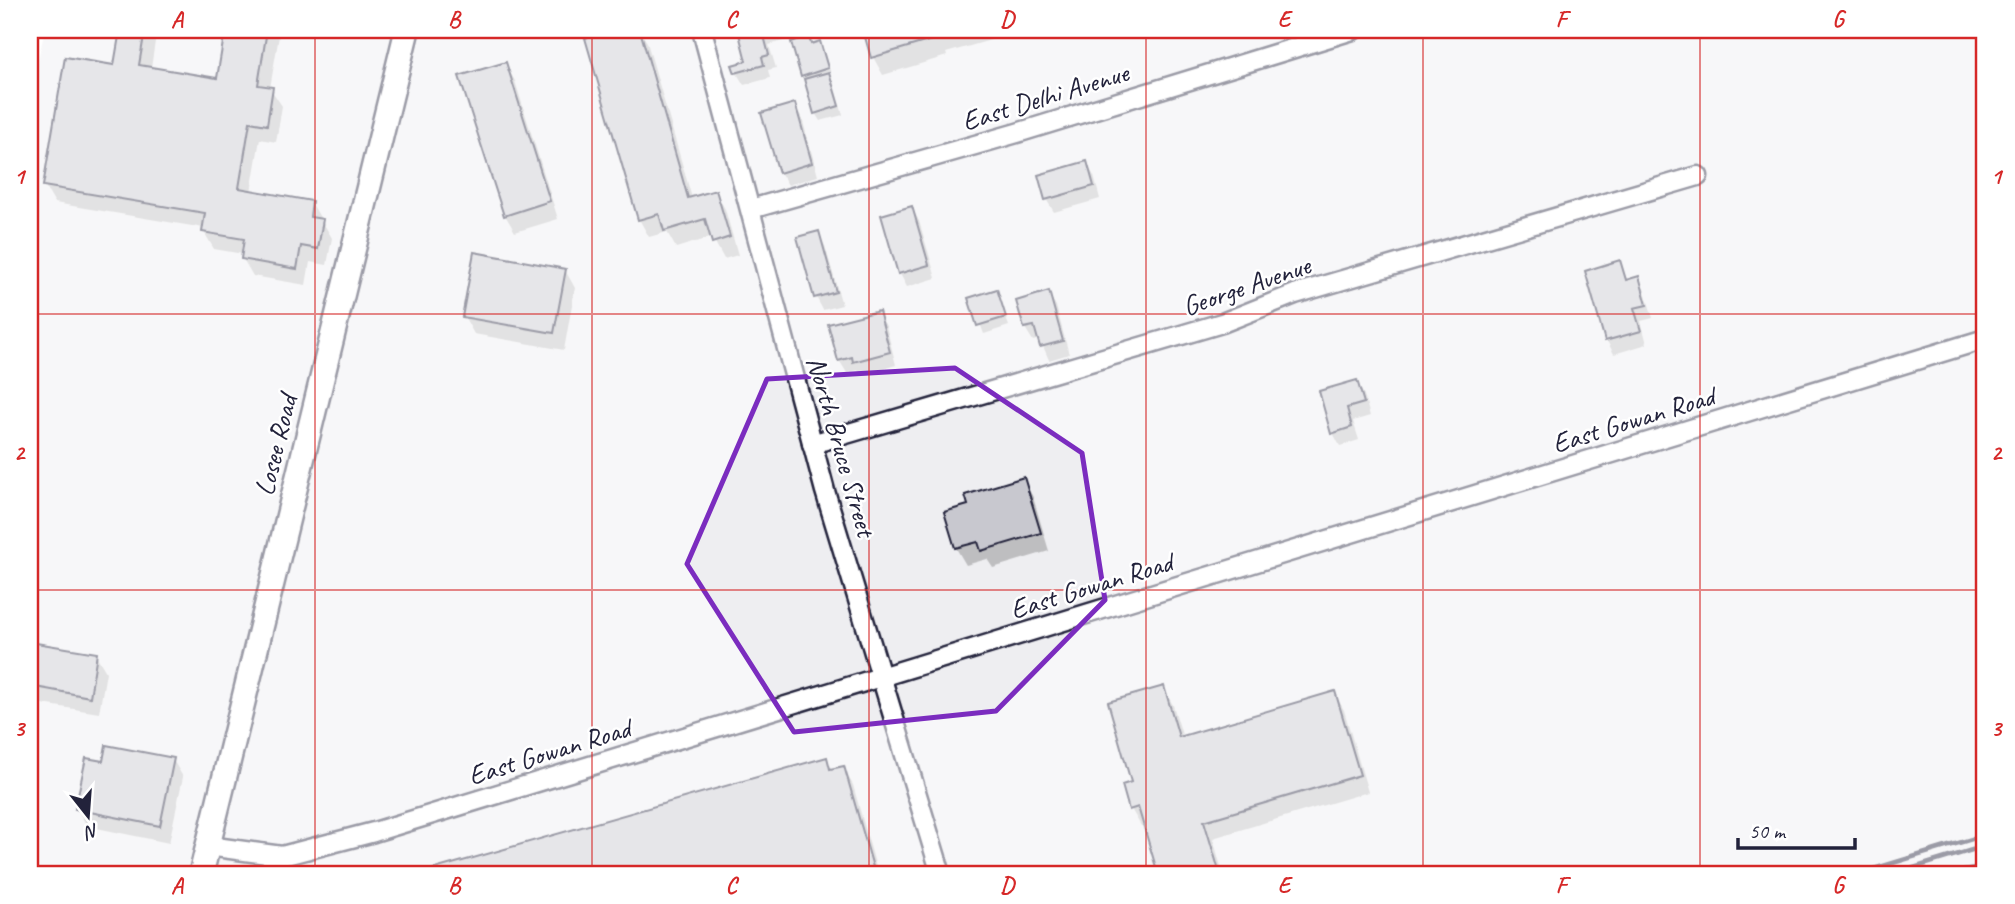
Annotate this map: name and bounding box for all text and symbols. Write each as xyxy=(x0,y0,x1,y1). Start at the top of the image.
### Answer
text: A xyxy=(171,5,185,34)
text: B xyxy=(448,5,462,34)
text: C xyxy=(726,5,740,34)
text: D xyxy=(1000,5,1016,34)
text: E xyxy=(1278,5,1294,34)
text: F xyxy=(1556,5,1572,34)
text: G xyxy=(1832,5,1847,34)
street label: East Delhi Avenue xyxy=(958,54,1134,138)
text: 1 xyxy=(14,162,27,191)
text: 1 xyxy=(1991,162,2004,191)
street label: George Avenue xyxy=(1178,247,1317,324)
street label: North Bruce Street xyxy=(799,352,885,543)
street label: East Gowan Road xyxy=(1548,377,1722,461)
street label: Losee Road xyxy=(246,387,306,499)
text: 2 xyxy=(14,438,27,467)
text: 2 xyxy=(1991,438,2004,467)
street label: East Gowan Road xyxy=(1006,543,1180,627)
street label: East Gowan Road xyxy=(464,709,638,793)
text: 3 xyxy=(14,714,27,743)
text: 3 xyxy=(1991,714,2004,743)
north arrow xyxy=(52,782,122,852)
scale bar xyxy=(1738,806,1856,850)
text: N xyxy=(80,818,102,845)
text: 50 m xyxy=(1749,818,1787,844)
text: A xyxy=(171,871,185,900)
text: B xyxy=(448,871,462,900)
text: C xyxy=(726,871,740,900)
text: D xyxy=(1000,871,1016,900)
text: E xyxy=(1278,871,1294,900)
text: F xyxy=(1556,871,1572,900)
text: G xyxy=(1832,871,1847,900)

